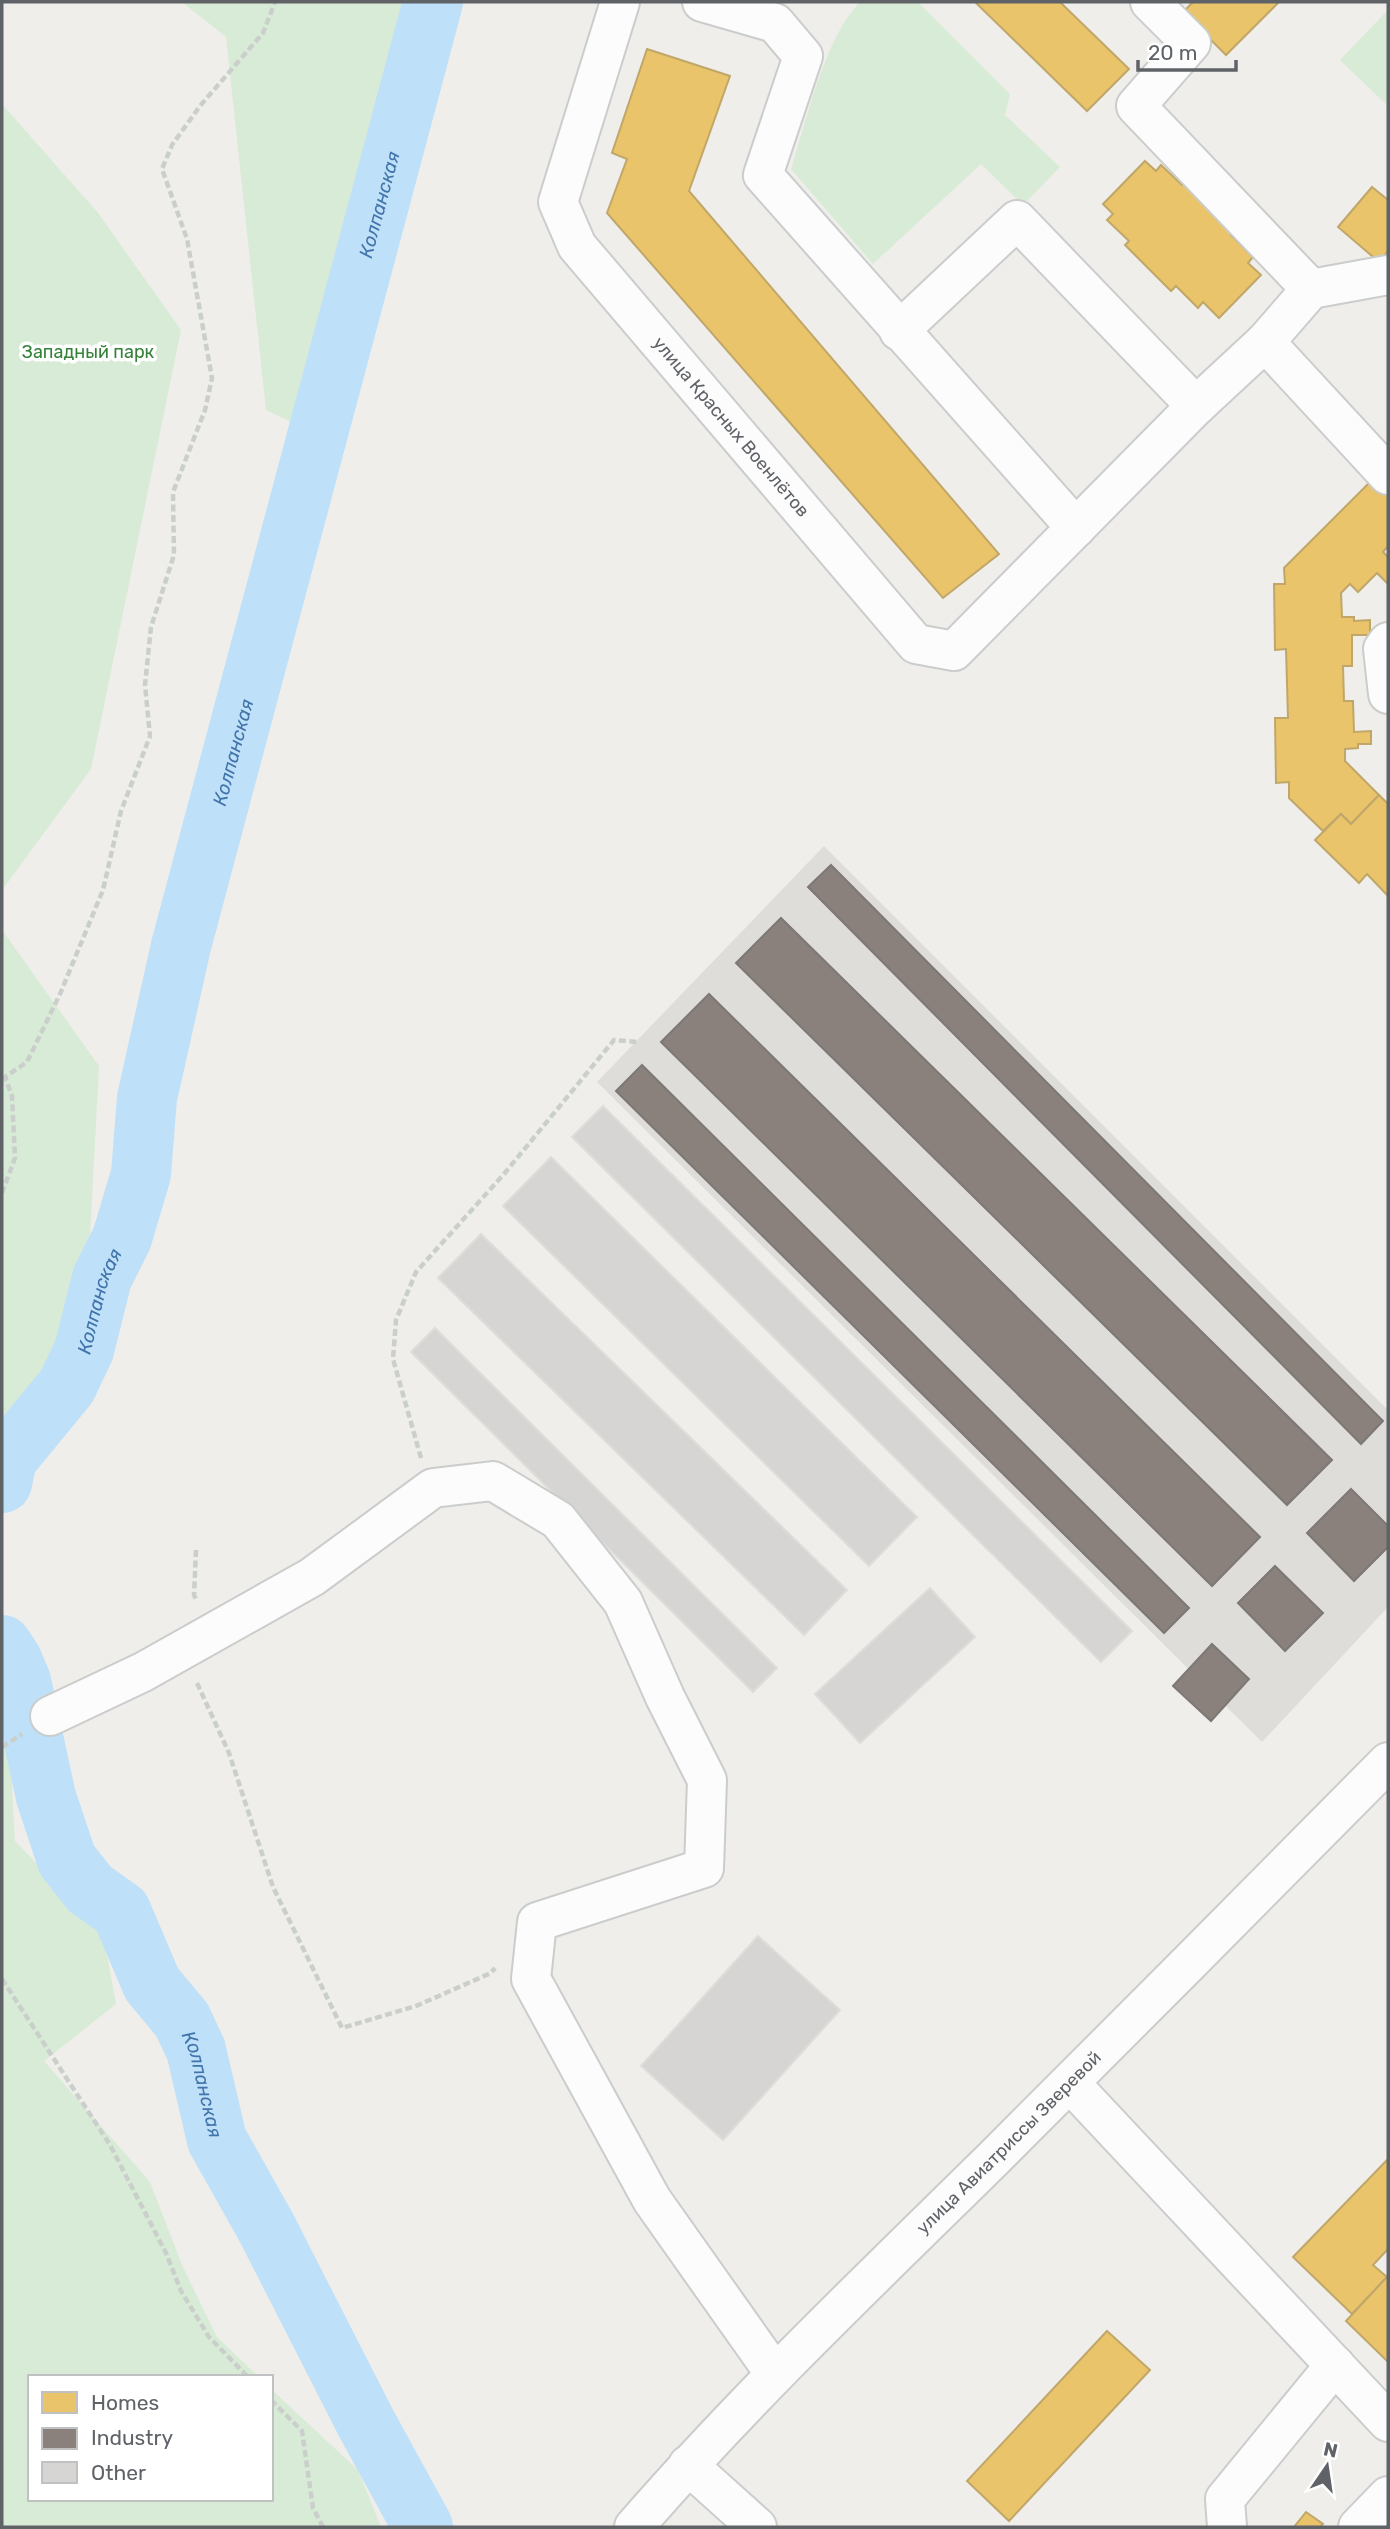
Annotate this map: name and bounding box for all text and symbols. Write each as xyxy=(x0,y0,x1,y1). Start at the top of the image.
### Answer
scale bar xyxy=(1138,28,1236,72)
text: 20 m xyxy=(1148,40,1197,65)
water label: Колпанская xyxy=(354,149,405,260)
street label: улица Красных Военлётов xyxy=(648,332,814,522)
park label: Западный парк xyxy=(22,341,155,363)
water label: Колпанская xyxy=(208,697,258,808)
water label: Колпанская xyxy=(72,1245,127,1356)
water label: Колпанская xyxy=(177,2027,227,2140)
street label: улица Авиатриссы Зверевой xyxy=(912,2047,1106,2239)
legend xyxy=(28,2375,273,2501)
text: Homes xyxy=(91,2390,159,2415)
text: Industry xyxy=(91,2425,173,2450)
north arrow xyxy=(1292,2431,1362,2501)
text: N xyxy=(1321,2437,1340,2463)
text: Other xyxy=(91,2460,146,2485)

